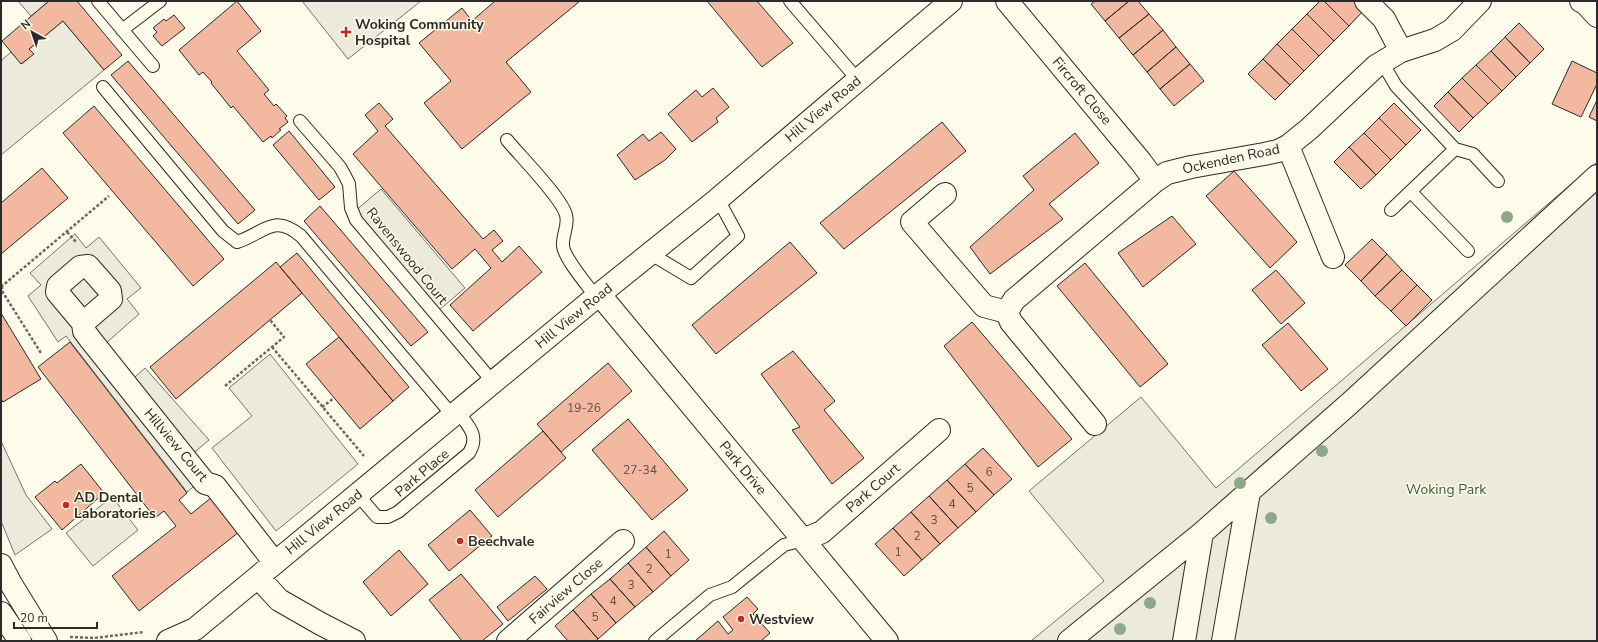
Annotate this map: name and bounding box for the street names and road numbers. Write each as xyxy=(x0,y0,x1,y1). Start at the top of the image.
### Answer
street label: Fircroft Close xyxy=(1048,53,1116,129)
street label: Hill View Road xyxy=(781,72,865,146)
street label: Ockenden Road xyxy=(1181,139,1281,179)
street label: Ravenswood Court xyxy=(362,204,452,309)
street label: Hill View Road xyxy=(532,279,616,353)
street label: Hillview Court xyxy=(140,404,212,486)
street label: Park Drive xyxy=(715,437,771,499)
street label: Park Place xyxy=(391,445,453,501)
street label: Park Court xyxy=(842,459,904,517)
street label: Hill View Road xyxy=(282,485,366,559)
street label: Fairview Close xyxy=(525,554,607,628)

